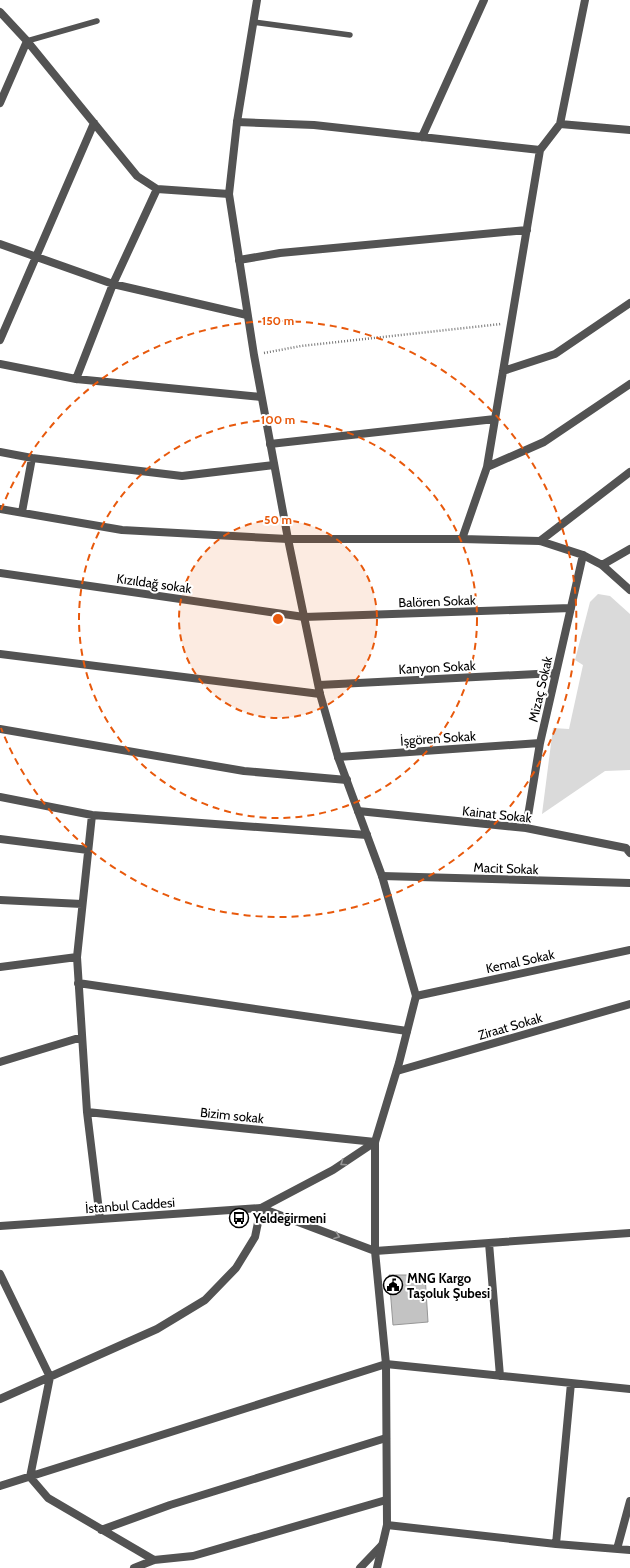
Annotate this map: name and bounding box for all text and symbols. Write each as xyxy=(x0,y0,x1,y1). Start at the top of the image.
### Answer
text: 150 m xyxy=(262,313,294,328)
text: 100 m xyxy=(261,412,295,427)
text: 50 m xyxy=(264,512,292,527)
street label: Kızıldağ sokak xyxy=(115,570,193,596)
street label: Balören Sokak xyxy=(398,592,476,610)
centre of rings xyxy=(271,612,285,626)
street label: Mizaç Sokak xyxy=(525,654,555,723)
street label: Kanyon Sokak xyxy=(398,657,476,677)
street label: İşgören Sokak xyxy=(400,727,476,749)
street label: Kainat Sokak xyxy=(462,802,533,826)
street label: Macit Sokak xyxy=(473,859,539,877)
street label: Kemal Sokak xyxy=(484,946,556,976)
street label: Ziraat Sokak xyxy=(476,1009,544,1043)
street label: Bizim sokak xyxy=(199,1104,265,1126)
one-way arrow xyxy=(340,1159,347,1166)
street label: İstanbul Caddesi xyxy=(85,1194,175,1216)
bus stop icon: Yeldeğirmeni xyxy=(228,1207,250,1229)
place label: Yeldeğirmeni xyxy=(252,1210,326,1226)
one-way arrow xyxy=(333,1232,340,1240)
place label: MNG Kargo Taşoluk Şubesi xyxy=(407,1270,490,1301)
public building icon: MNG Kargo Taşoluk Şubesi xyxy=(382,1274,404,1296)

